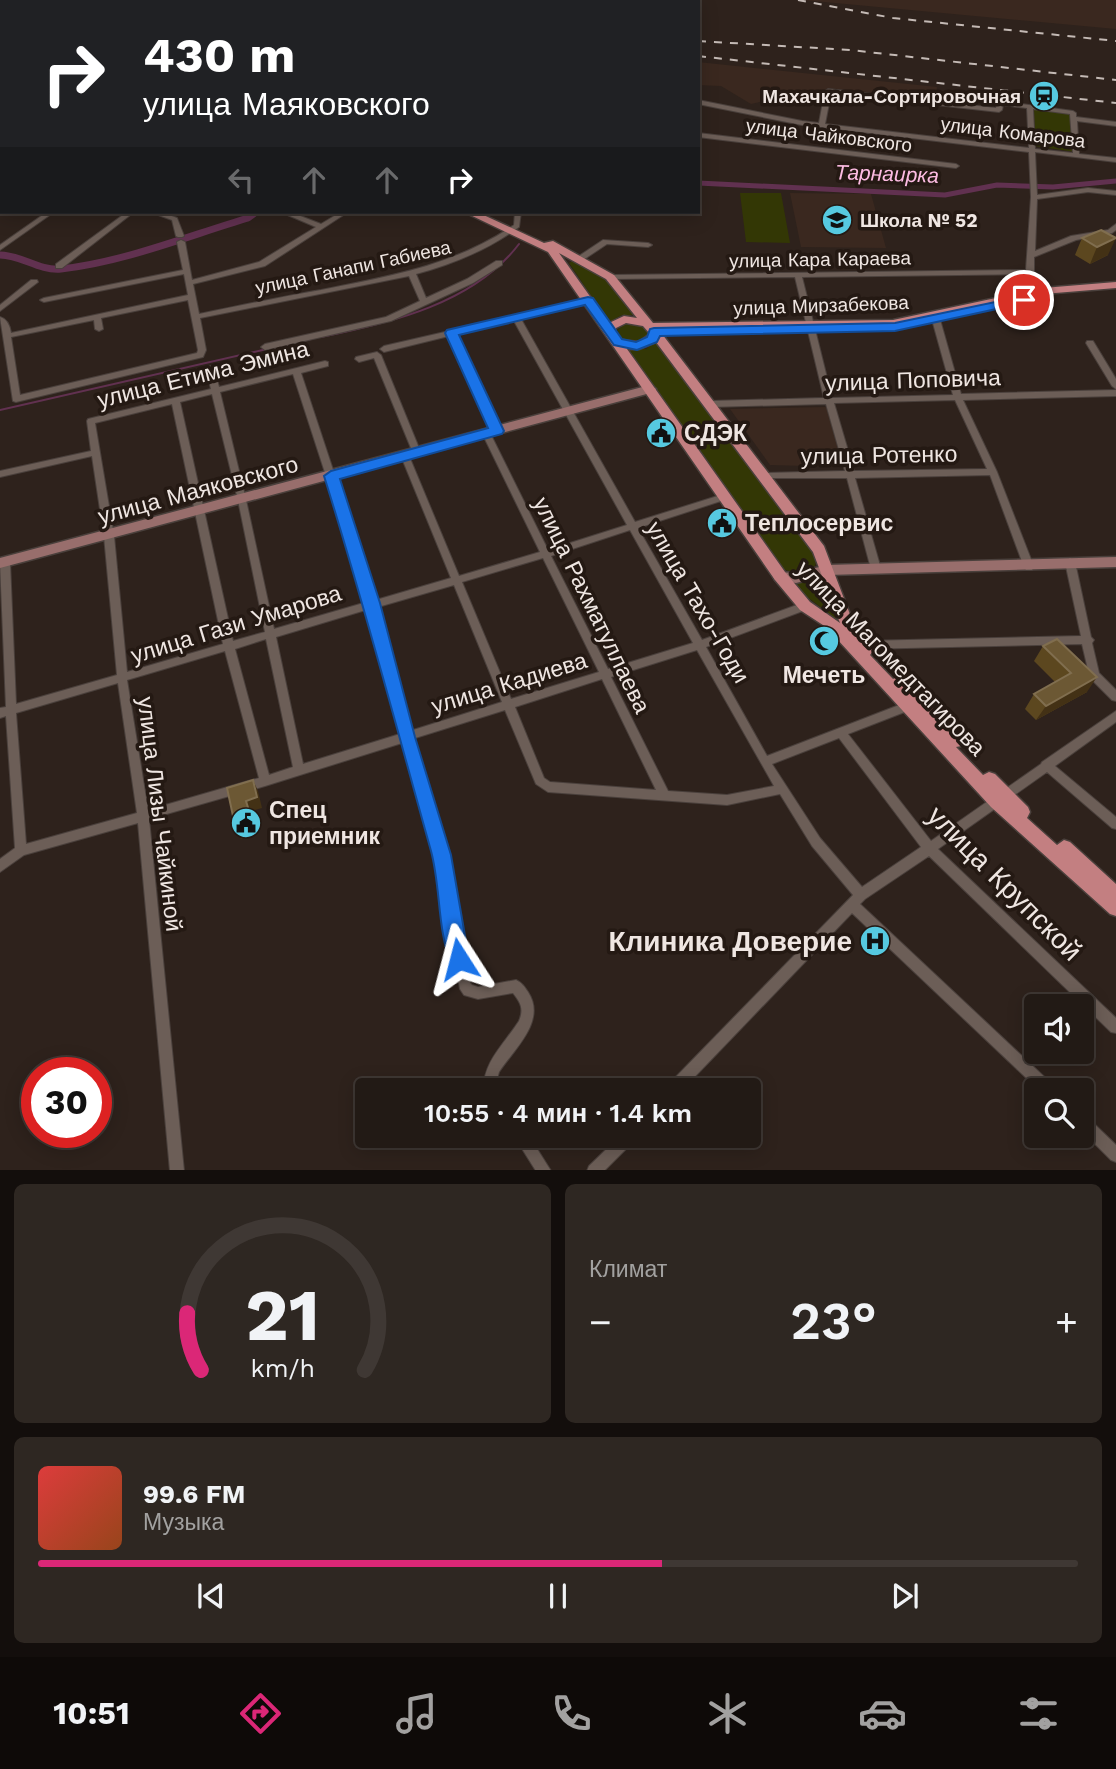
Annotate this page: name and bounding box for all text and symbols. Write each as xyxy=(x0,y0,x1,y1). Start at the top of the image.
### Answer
text: 430 m xyxy=(143,26,295,84)
icon: right xyxy=(28,28,119,119)
station icon: Махачкала-Сортировочная xyxy=(1027,79,1061,113)
text: улица Маяковского xyxy=(143,85,430,123)
place label: Махачкала-Сортировочная xyxy=(762,85,1021,108)
street label: улица Комарова xyxy=(939,112,1087,153)
street label: улица Чайковского xyxy=(745,114,913,157)
water label: Тарнаирка xyxy=(835,159,939,188)
icon: left xyxy=(222,161,260,199)
icon: ahead xyxy=(295,161,333,199)
icon: ahead xyxy=(368,161,406,199)
icon: right xyxy=(441,161,479,199)
school or university icon: Школа № 52 xyxy=(820,203,854,237)
place label: Школа № 52 xyxy=(860,209,978,232)
street label: улица Ганапи Габиева xyxy=(253,235,453,299)
street label: улица Кара Караева xyxy=(729,246,911,273)
pin xyxy=(994,270,1054,330)
icon: arrive xyxy=(1005,281,1043,319)
street label: улица Мирзабекова xyxy=(733,291,910,320)
street label: улица Етима Эмина xyxy=(95,335,312,414)
street label: улица Поповича xyxy=(825,364,1001,397)
public building icon: СДЭК xyxy=(644,416,678,450)
place label: СДЭК xyxy=(684,420,748,447)
street label: улица Ротенко xyxy=(800,441,958,470)
street label: улица Маяковского xyxy=(95,451,301,530)
street label: улица Рахматуллаева xyxy=(527,493,656,718)
public building icon: Теплосервис xyxy=(705,506,739,540)
place label: Теплосервис xyxy=(745,510,894,537)
street label: улица Тахо-Годи xyxy=(640,517,755,688)
street label: улица Магомедтагирова xyxy=(791,555,991,761)
street label: улица Гази Умарова xyxy=(128,580,345,669)
mosque icon: Мечеть xyxy=(807,624,841,658)
street label: улица Кадиева xyxy=(428,647,590,720)
place label: Мечеть xyxy=(783,662,865,689)
street label: улица Лизы Чайкиной xyxy=(132,695,187,933)
place label: Спец приемник xyxy=(269,797,381,850)
street label: улица Крупской xyxy=(920,799,1089,968)
public building icon: Спец приемник xyxy=(229,806,263,840)
position arrow xyxy=(422,922,496,996)
hospital icon: Клиника Доверие xyxy=(858,924,892,958)
place label: Клиника Доверие xyxy=(608,925,852,958)
map controls xyxy=(1024,994,1094,1148)
button: sound xyxy=(1024,994,1094,1064)
speed limit sign: 30 xyxy=(21,1057,112,1148)
button: search xyxy=(1024,1078,1094,1148)
text: 10:55 · 4 мин · 1.4 km xyxy=(424,1098,692,1128)
text: Климат xyxy=(589,1256,667,1283)
text: 21 xyxy=(245,1272,320,1358)
text: 23° xyxy=(790,1291,877,1352)
text: − xyxy=(589,1300,612,1344)
text: + xyxy=(1055,1300,1078,1344)
text: km/h xyxy=(250,1353,315,1382)
text: 99.6 FM xyxy=(143,1479,245,1509)
text: Музыка xyxy=(143,1509,224,1536)
icon: previous xyxy=(192,1577,230,1615)
icon: pause xyxy=(539,1577,577,1615)
icon: next xyxy=(886,1577,924,1615)
icon: directions xyxy=(236,1689,285,1738)
icon: music xyxy=(392,1689,441,1738)
icon: phone xyxy=(547,1689,596,1738)
icon: climate xyxy=(703,1689,752,1738)
icon: car xyxy=(858,1689,907,1738)
icon: filters xyxy=(1014,1689,1063,1738)
text: 10:51 xyxy=(53,1694,130,1732)

